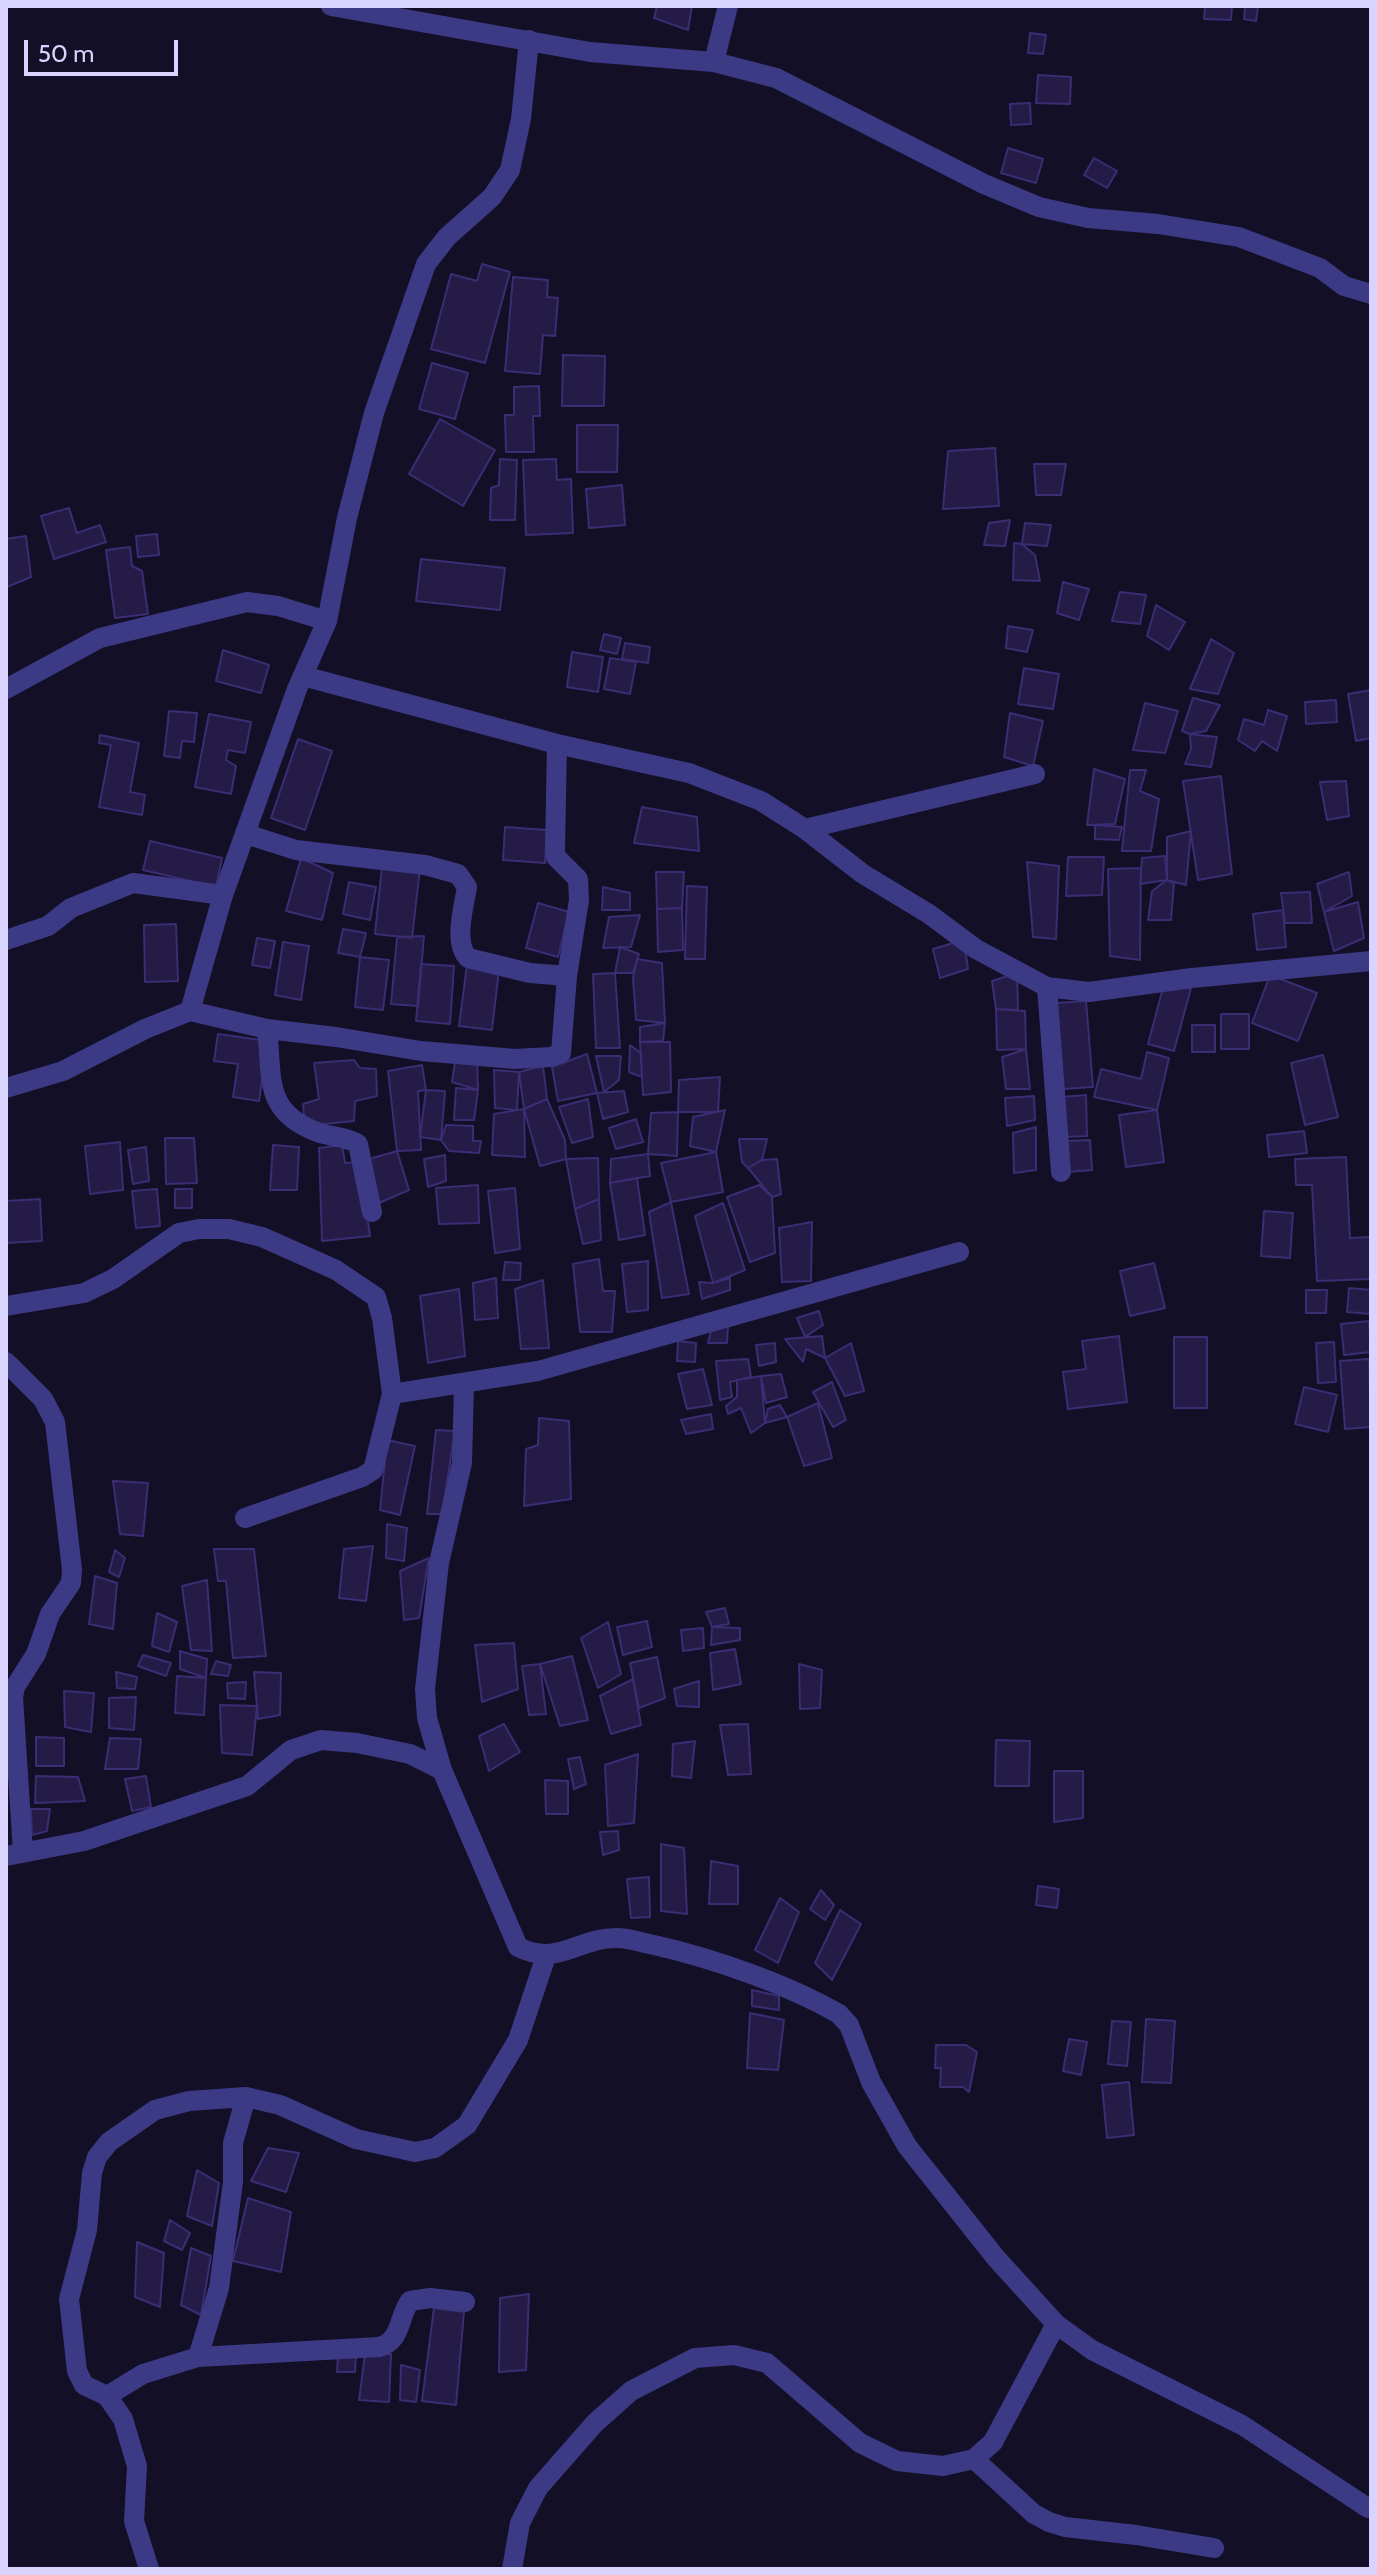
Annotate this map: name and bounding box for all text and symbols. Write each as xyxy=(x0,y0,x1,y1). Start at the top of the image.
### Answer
scale bar xyxy=(28,24,182,74)
text: 50 m xyxy=(38,39,94,68)

